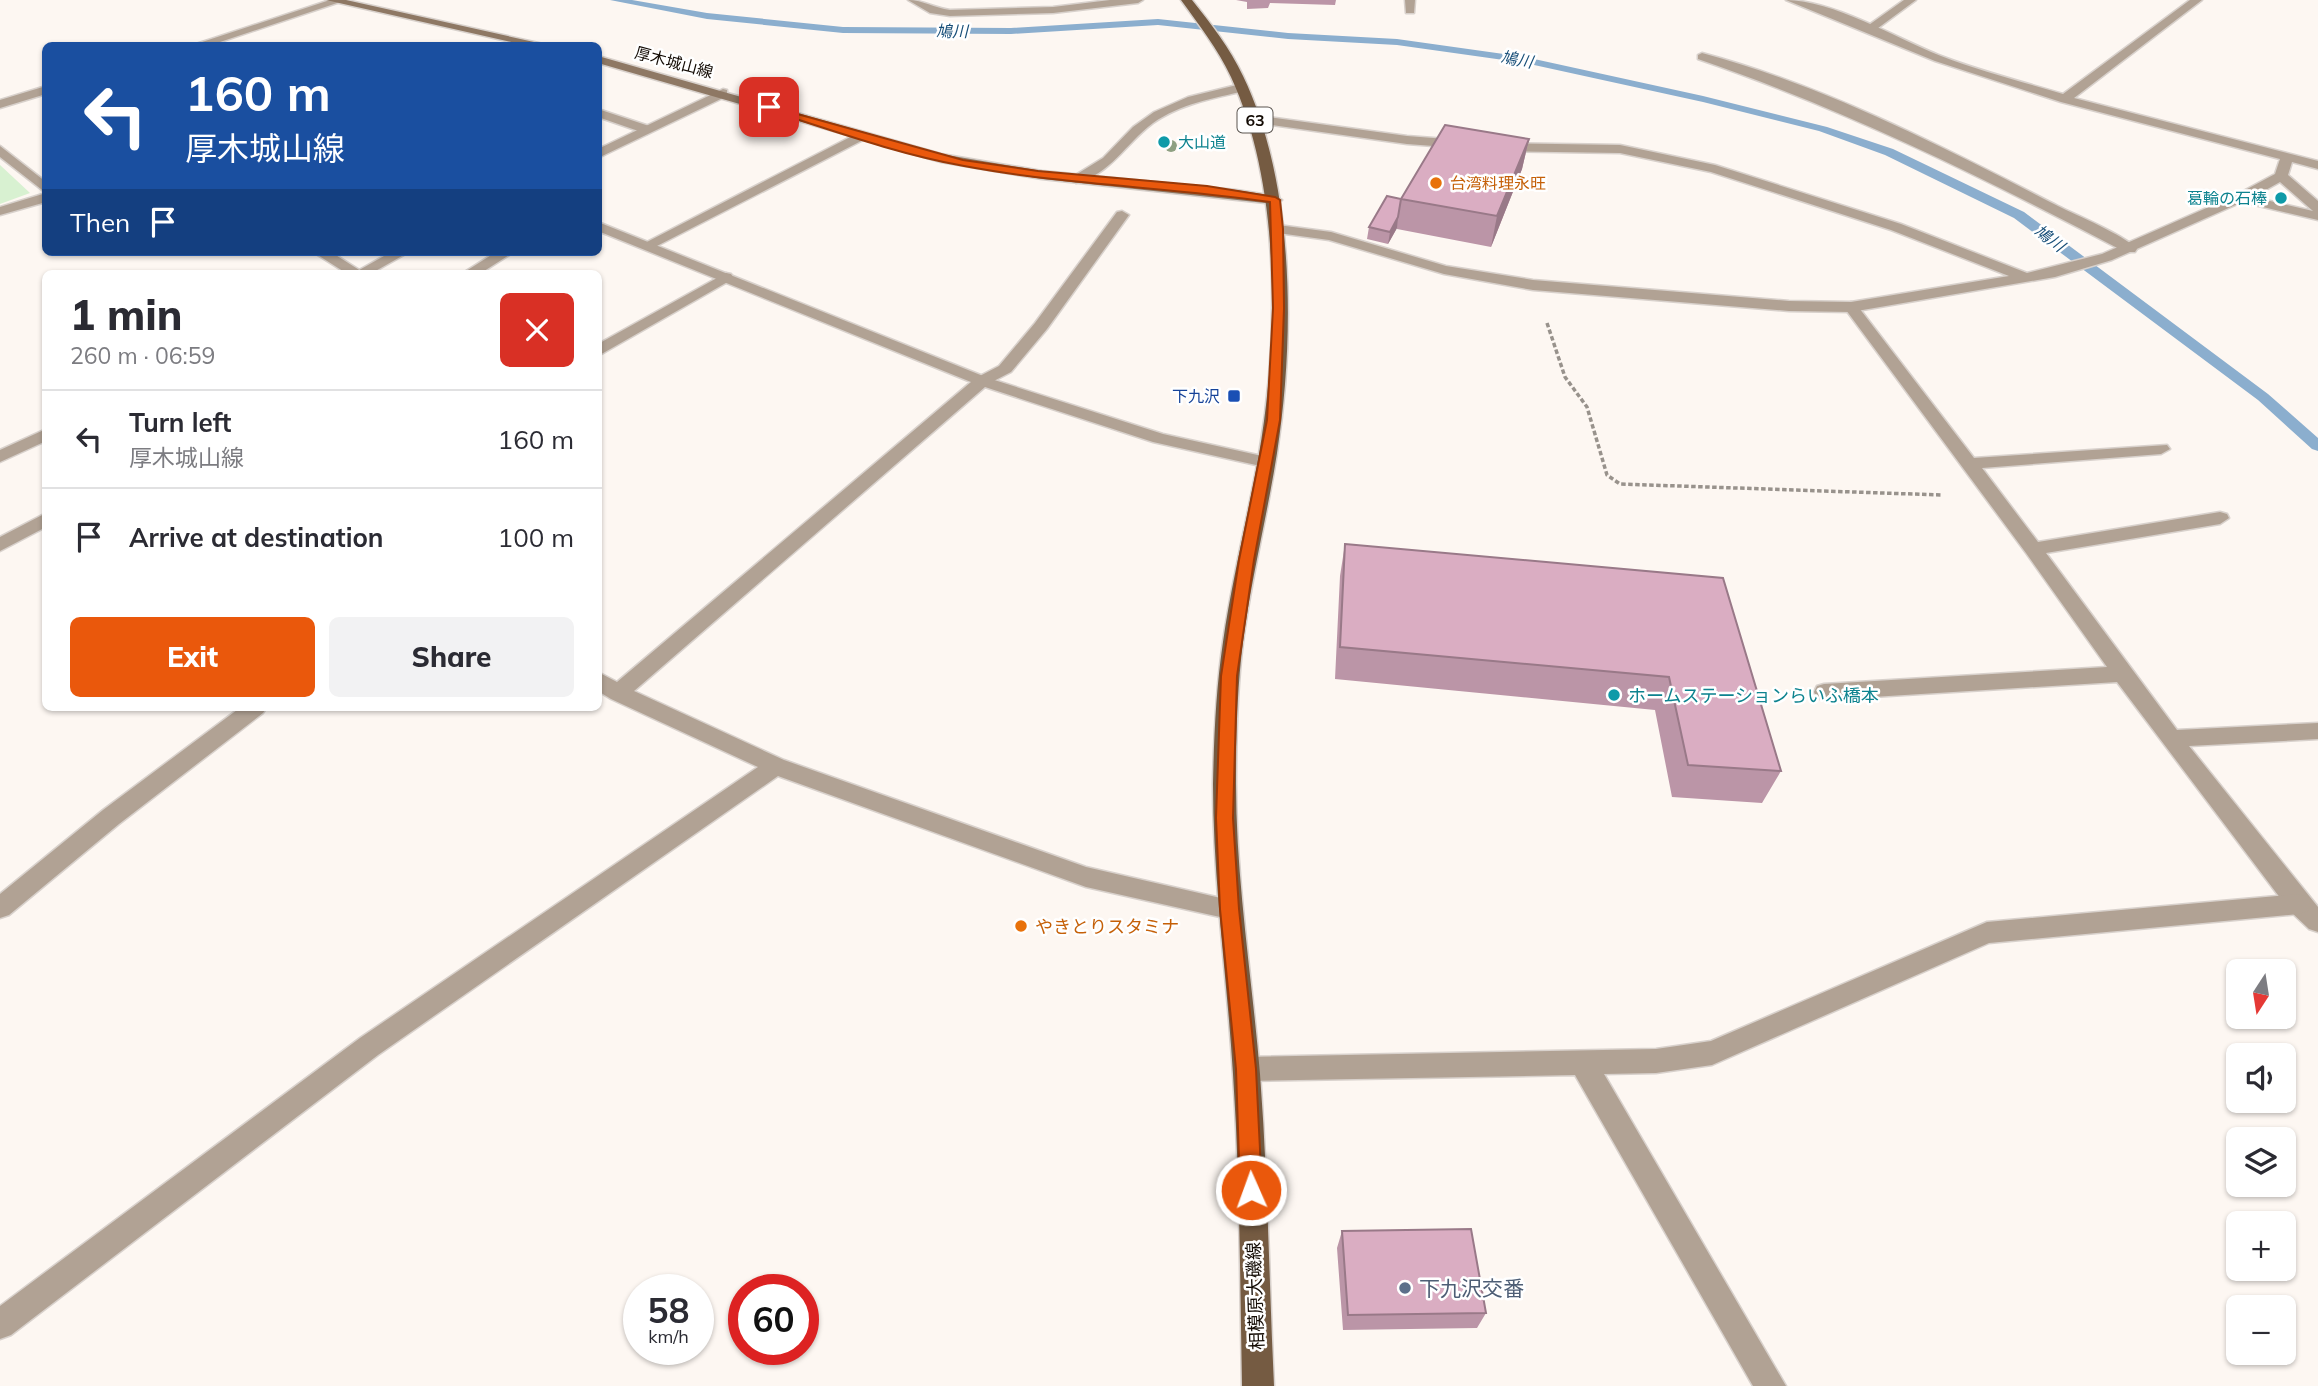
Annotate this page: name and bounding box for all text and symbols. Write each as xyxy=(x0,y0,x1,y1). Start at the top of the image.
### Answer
water label: 鳩川 xyxy=(936,21,970,41)
street label: 厚木城山線 xyxy=(633,42,715,82)
water label: 鳩川 xyxy=(1499,46,1536,72)
text: 160 m xyxy=(185,62,331,123)
icon: left xyxy=(70,70,161,161)
pin xyxy=(739,77,799,137)
icon: arrive xyxy=(750,88,788,126)
road number: 63 xyxy=(1238,108,1272,132)
text: 厚木城山線 xyxy=(185,128,345,168)
place label: 大山道 xyxy=(1178,132,1226,152)
marker: 大山道 xyxy=(1156,134,1172,150)
place label: 台湾料理永旺 xyxy=(1450,173,1546,193)
marker: 台湾料理永旺 xyxy=(1428,175,1444,191)
place label: 葛輪の石棒 xyxy=(2187,188,2267,208)
marker: 葛輪の石棒 xyxy=(2273,190,2289,206)
icon: arrive xyxy=(144,203,182,241)
text: Then xyxy=(70,206,130,239)
water label: 鳩川 xyxy=(2031,220,2070,257)
text: 1 min xyxy=(70,288,183,341)
button: close xyxy=(500,293,574,367)
text: 260 m · 06:59 xyxy=(70,341,215,370)
place label: 下九沢 xyxy=(1172,386,1220,406)
marker: 下九沢 xyxy=(1226,388,1242,404)
text: Turn left xyxy=(129,406,231,439)
icon: left xyxy=(70,420,108,458)
text: 160 m xyxy=(498,423,574,456)
text: 厚木城山線 xyxy=(129,443,244,472)
icon: arrive xyxy=(70,518,108,556)
text: Arrive at destination xyxy=(129,521,384,554)
text: 100 m xyxy=(498,521,574,554)
button: Exit xyxy=(70,617,315,697)
button: Share xyxy=(329,617,574,697)
place label: ホームステーションらいふ橋本 xyxy=(1628,684,1879,707)
marker: ホームステーションらいふ橋本 xyxy=(1606,687,1622,703)
place label: やきとりスタミナ xyxy=(1035,915,1179,938)
marker: やきとりスタミナ xyxy=(1013,918,1029,934)
north arrow xyxy=(2226,959,2296,1029)
map controls xyxy=(2226,959,2296,1365)
button: sound xyxy=(2226,1043,2296,1113)
button: layers xyxy=(2226,1127,2296,1197)
position arrow xyxy=(1214,1153,1288,1227)
button: + xyxy=(2226,1211,2296,1281)
street label: 相模原大磯線 xyxy=(1242,1242,1268,1350)
speed limit sign: 60 xyxy=(728,1274,819,1365)
place label: 下九沢交番 xyxy=(1419,1275,1524,1301)
marker: 下九沢交番 xyxy=(1397,1280,1413,1296)
text: 58 xyxy=(647,1288,690,1332)
button: − xyxy=(2226,1295,2296,1365)
text: km/h xyxy=(648,1325,689,1348)

